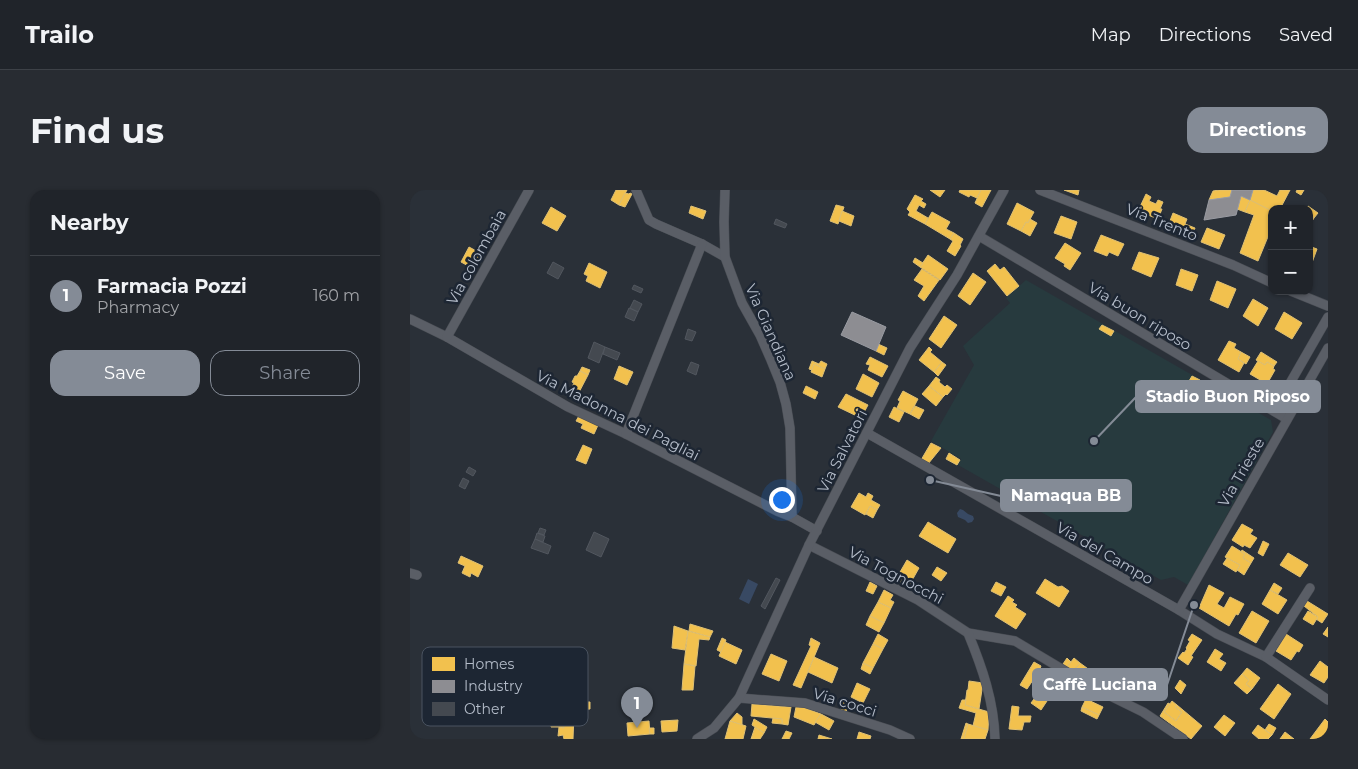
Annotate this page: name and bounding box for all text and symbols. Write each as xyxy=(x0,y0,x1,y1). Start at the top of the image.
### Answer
text: Trailo xyxy=(25,20,94,49)
text: Map xyxy=(1091,24,1131,46)
text: Directions xyxy=(1159,24,1251,46)
text: Saved xyxy=(1279,24,1333,46)
button: Directions xyxy=(1187,107,1328,153)
text: Find us xyxy=(30,109,164,152)
street label: Via Trento xyxy=(1123,199,1201,245)
map controls xyxy=(1268,205,1313,295)
button: + xyxy=(1268,205,1313,250)
street label: Via colombaia xyxy=(442,206,510,308)
text: Nearby xyxy=(50,210,129,235)
button: − xyxy=(1268,250,1313,295)
text: Farmacia Pozzi xyxy=(97,275,247,298)
street label: Via buon riposo xyxy=(1085,278,1195,354)
street label: Via Giandiana xyxy=(741,281,801,383)
text: 1 xyxy=(63,286,69,305)
text: 160 m xyxy=(313,286,360,305)
text: Pharmacy xyxy=(97,298,179,317)
button: Save xyxy=(50,350,200,396)
button: Share xyxy=(210,350,360,396)
street label: Via Madonna dei Pagliai xyxy=(533,366,703,464)
callout: Stadio Buon Riposo xyxy=(1136,381,1320,412)
text: Stadio Buon Riposo xyxy=(1146,387,1310,406)
street label: Via Salvatori xyxy=(813,406,871,496)
street label: Via Trieste xyxy=(1214,434,1268,510)
callout: Namaqua BB xyxy=(1001,480,1131,511)
text: Namaqua BB xyxy=(1011,486,1121,505)
your location xyxy=(769,487,795,513)
street label: Via del Campo xyxy=(1053,518,1157,588)
street label: Via Tognocchi xyxy=(845,542,947,608)
legend xyxy=(422,647,588,726)
text: Homes xyxy=(464,655,514,673)
callout: Caffè Luciana xyxy=(1033,669,1167,700)
text: Caffè Luciana xyxy=(1043,675,1157,694)
text: Industry xyxy=(464,677,523,695)
street label: Via cocci xyxy=(811,683,879,721)
pin: 1 xyxy=(621,687,653,728)
text: Other xyxy=(464,700,505,718)

